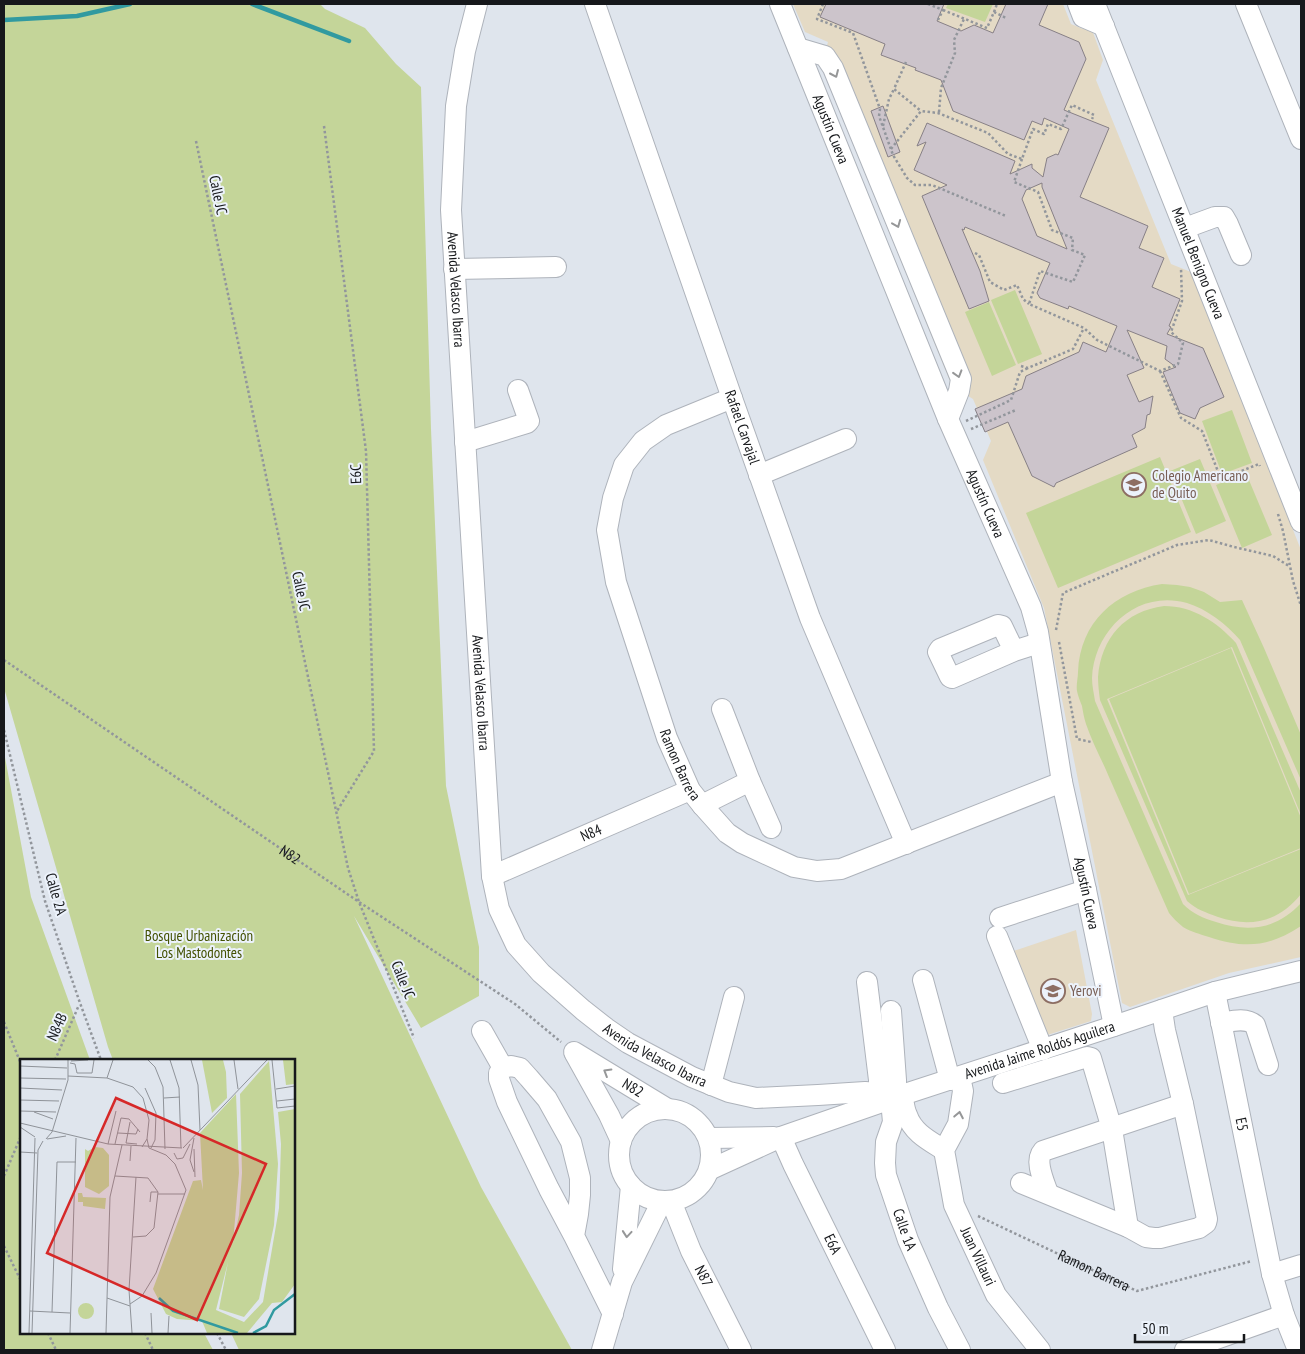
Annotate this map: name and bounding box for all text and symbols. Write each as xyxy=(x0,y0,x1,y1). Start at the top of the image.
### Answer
one-way arrow xyxy=(828,69,839,78)
street label: Agustín Cueva xyxy=(809,91,854,166)
street label: Calle JC xyxy=(205,174,232,216)
street label: Manuel Benigno Cueva xyxy=(1168,205,1229,322)
one-way arrow xyxy=(891,219,901,228)
street label: Avenida Velasco Ibarra xyxy=(443,231,469,348)
one-way arrow xyxy=(952,369,962,378)
street label: Rafael Carvajal xyxy=(721,387,765,467)
street label: E6C xyxy=(346,464,365,484)
street label: Agustín Cueva xyxy=(962,466,1009,541)
place label: Colegio Americano de Quito xyxy=(1152,466,1248,502)
school or university icon: Colegio Americano de Quito xyxy=(1121,472,1147,498)
street label: Calle JC xyxy=(288,570,315,612)
street label: Avenida Velasco Ibarra xyxy=(468,634,494,751)
street label: Ramon Barrera xyxy=(656,727,705,805)
street label: N84 xyxy=(577,819,605,846)
street label: N82 xyxy=(276,841,304,868)
street label: Agustín Cueva xyxy=(1070,855,1104,931)
street label: Calle 2A xyxy=(41,871,72,918)
park label: Bosque Urbanización Los Mastodontes xyxy=(145,926,253,962)
street label: Calle JC xyxy=(387,958,420,1002)
school or university icon: Yerovi xyxy=(1040,978,1066,1004)
place label: Yerovi xyxy=(1070,981,1101,1000)
street label: N84B xyxy=(42,1010,71,1044)
street label: Avenida Jaime Roldós Aguilera xyxy=(962,1016,1117,1083)
street label: Avenida Velasco Ibarra xyxy=(599,1019,710,1091)
inset map xyxy=(20,1059,295,1334)
one-way arrow xyxy=(604,1069,613,1078)
street label: N82 xyxy=(619,1074,647,1101)
one-way arrow xyxy=(954,1111,964,1119)
street label: E5 xyxy=(1232,1116,1253,1133)
street label: Calle 1A xyxy=(889,1206,922,1254)
street label: Juan Villauri xyxy=(956,1223,1000,1289)
one-way arrow xyxy=(621,1230,632,1238)
street label: E6A xyxy=(820,1231,847,1258)
street label: Ramon Barrera xyxy=(1055,1245,1133,1295)
street label: N87 xyxy=(691,1262,717,1290)
scale bar xyxy=(1135,1312,1244,1344)
text: 50 m xyxy=(1142,1319,1168,1338)

